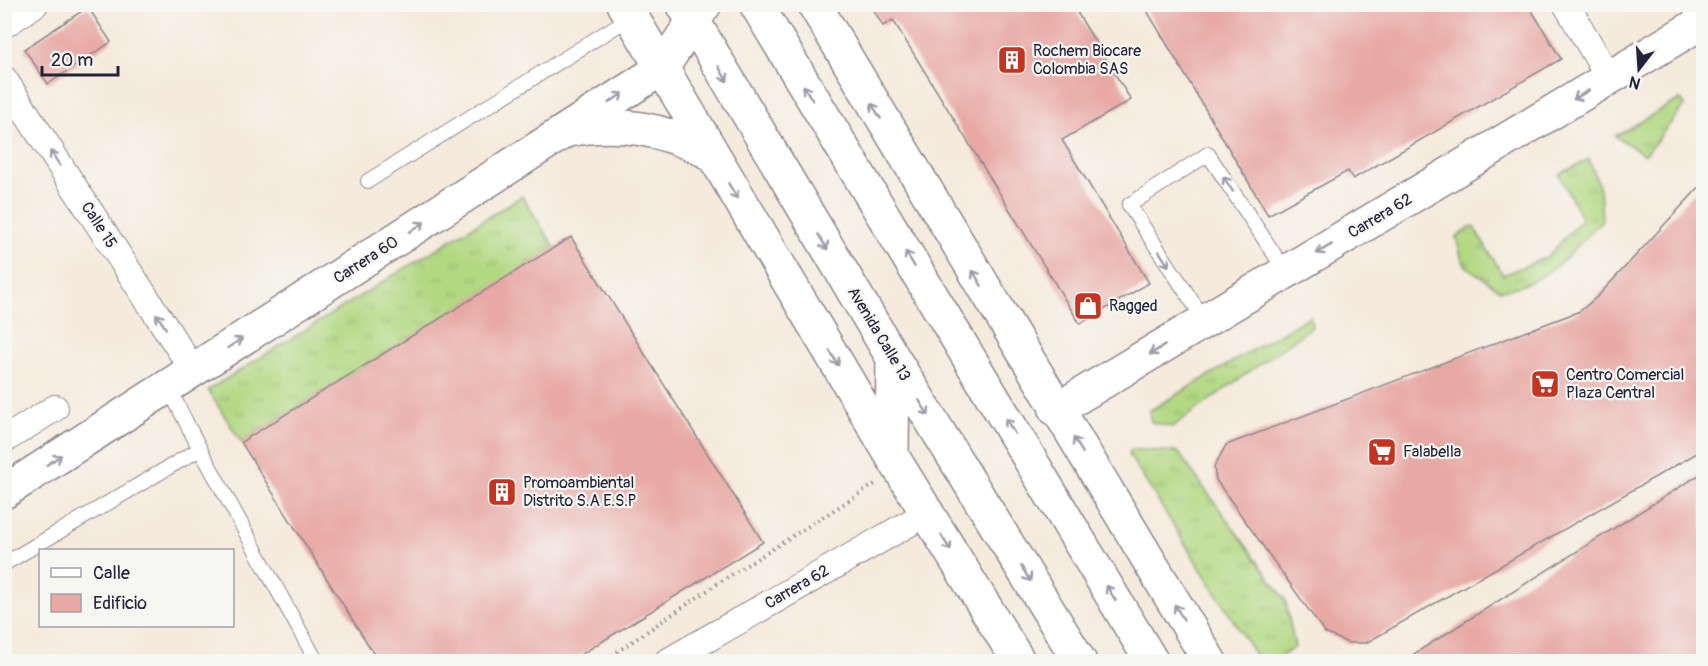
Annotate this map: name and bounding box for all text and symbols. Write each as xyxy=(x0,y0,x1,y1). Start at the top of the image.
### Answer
scale bar xyxy=(42,39,118,77)
north arrow xyxy=(1609,39,1669,99)
place label: Rochem Biocare Colombia SAS xyxy=(1033,41,1141,79)
building icon: Rochem Biocare Colombia SAS xyxy=(996,44,1028,76)
text: 20 m xyxy=(51,49,93,72)
one-way arrow xyxy=(717,65,729,82)
text: N xyxy=(1627,71,1643,94)
one-way arrow xyxy=(801,85,813,102)
one-way arrow xyxy=(1573,89,1590,101)
one-way arrow xyxy=(607,92,624,104)
one-way arrow xyxy=(870,103,882,120)
one-way arrow xyxy=(49,150,61,166)
one-way arrow xyxy=(1222,176,1234,193)
one-way arrow xyxy=(728,182,740,199)
street label: Carrera 62 xyxy=(1344,189,1416,243)
street label: Calle 15 xyxy=(77,198,121,252)
one-way arrow xyxy=(408,220,425,232)
street label: Carrera 60 xyxy=(330,232,402,288)
one-way arrow xyxy=(817,233,829,250)
one-way arrow xyxy=(1316,244,1333,256)
one-way arrow xyxy=(903,251,915,268)
one-way arrow xyxy=(1158,251,1171,268)
one-way arrow xyxy=(971,270,983,287)
street label: Avenida Calle 13 xyxy=(843,283,915,385)
shop icon: Ragged xyxy=(1072,290,1104,322)
place label: Ragged xyxy=(1109,296,1158,316)
one-way arrow xyxy=(155,313,167,330)
one-way arrow xyxy=(226,337,243,349)
one-way arrow xyxy=(1149,344,1166,356)
one-way arrow xyxy=(828,349,840,366)
place label: Centro Comercial Plaza Central xyxy=(1566,365,1684,403)
supermarket icon: Centro Comercial Plaza Central xyxy=(1529,368,1561,400)
one-way arrow xyxy=(919,399,931,416)
one-way arrow xyxy=(1004,418,1016,435)
supermarket icon: Falabella xyxy=(1366,436,1398,468)
one-way arrow xyxy=(1071,437,1083,454)
place label: Falabella xyxy=(1403,442,1461,462)
one-way arrow xyxy=(45,454,62,467)
place label: Promoambiental Distrito S.A E.S.P xyxy=(523,473,636,511)
building icon: Promoambiental Distrito S.A E.S.P xyxy=(486,476,518,508)
one-way arrow xyxy=(940,534,952,551)
legend xyxy=(39,549,234,627)
street label: Carrera 62 xyxy=(761,561,833,613)
text: Calle xyxy=(93,562,130,585)
one-way arrow xyxy=(1021,565,1033,582)
one-way arrow xyxy=(1104,585,1116,602)
text: Edificio xyxy=(93,592,147,615)
one-way arrow xyxy=(1173,604,1185,621)

